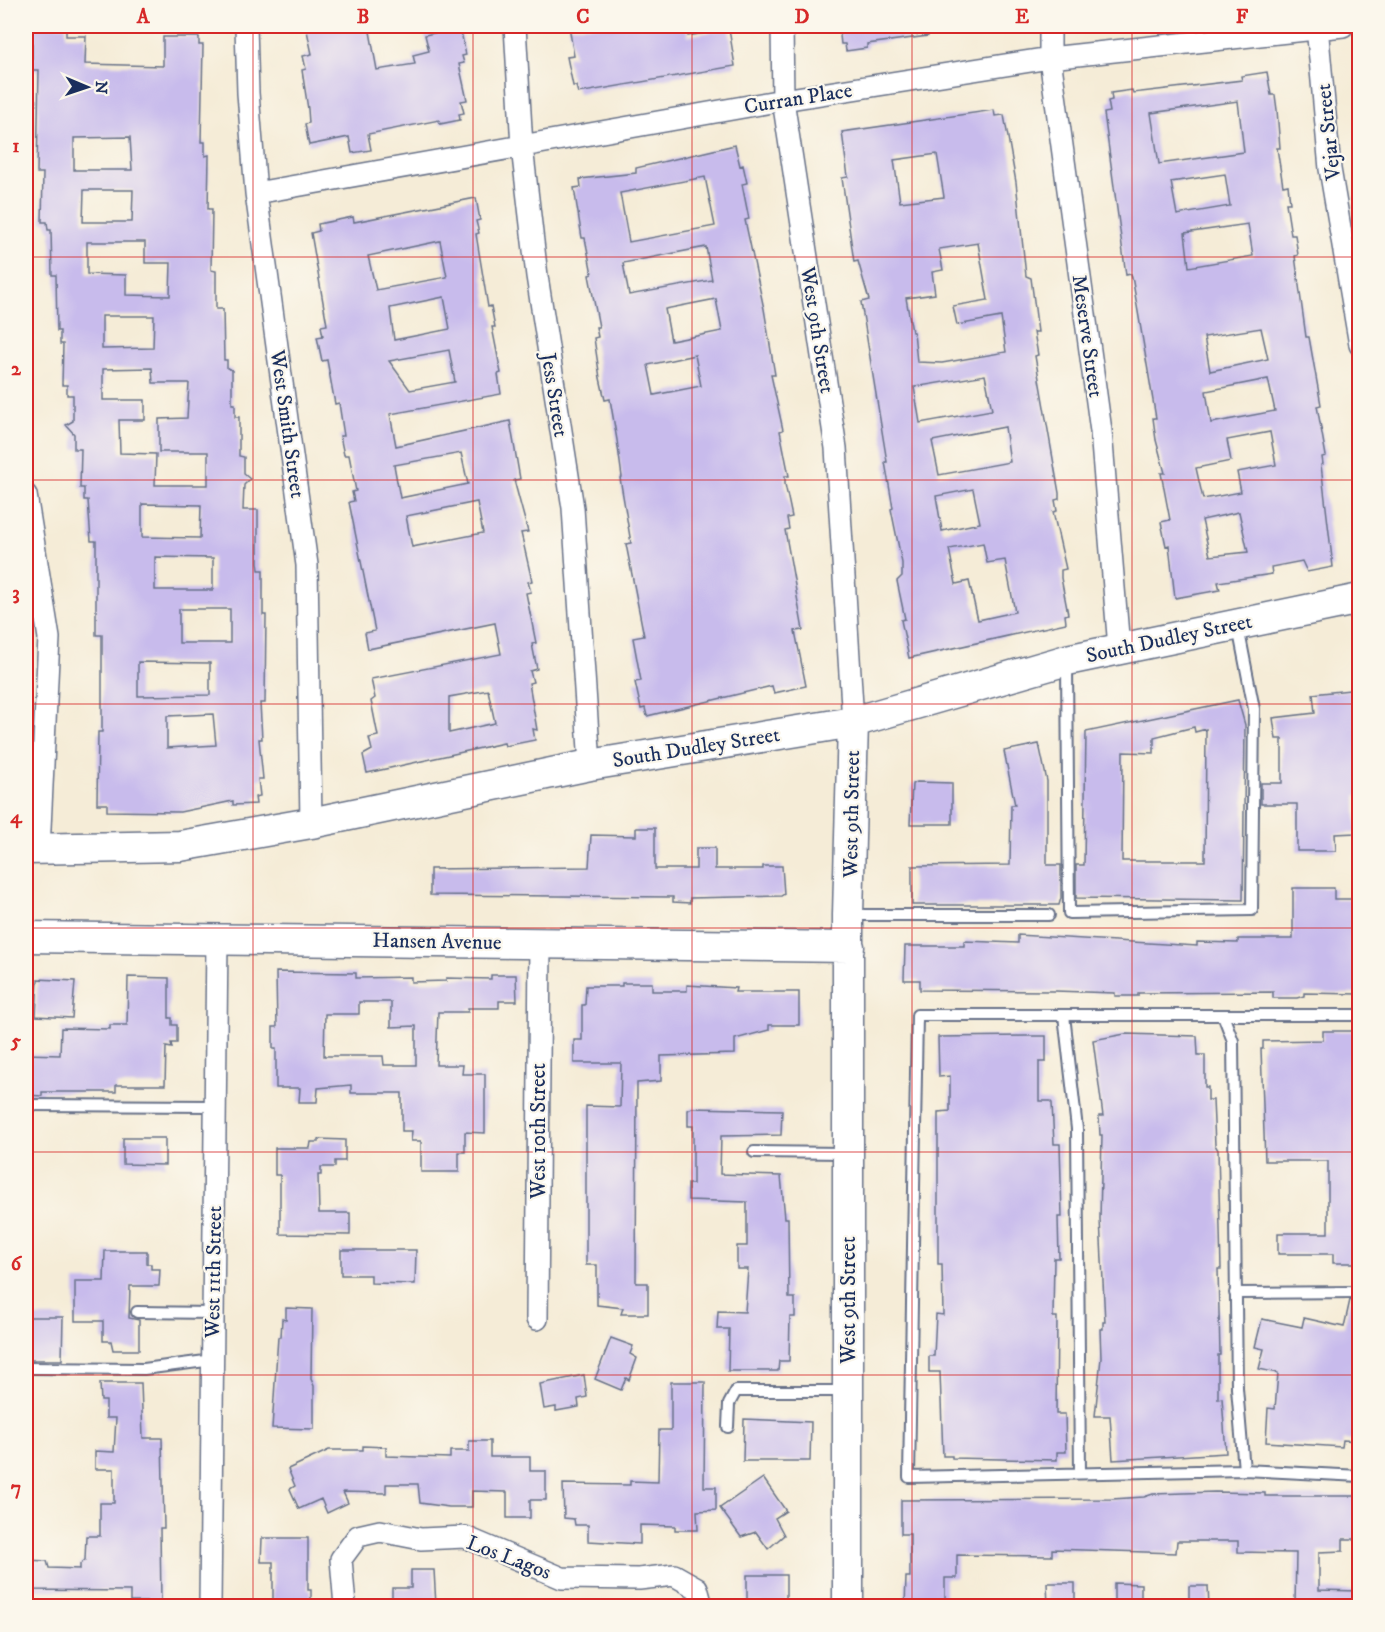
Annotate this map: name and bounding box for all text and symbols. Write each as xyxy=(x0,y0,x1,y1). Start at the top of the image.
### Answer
text: A xyxy=(136,5,151,30)
text: B xyxy=(357,5,369,30)
text: C xyxy=(576,5,590,30)
text: D xyxy=(795,5,810,30)
text: E xyxy=(1015,5,1029,30)
text: F xyxy=(1236,5,1249,30)
north arrow xyxy=(57,57,117,117)
street label: Curran Place xyxy=(742,78,854,120)
text: N xyxy=(91,81,111,94)
street label: Vejar Street xyxy=(1311,82,1347,182)
text: 1 xyxy=(12,134,20,159)
street label: West 9th Street xyxy=(794,264,840,395)
street label: Meserve Street xyxy=(1066,273,1109,399)
street label: West Smith Street xyxy=(264,347,310,500)
street label: Jess Street xyxy=(534,349,574,439)
text: 2 xyxy=(11,357,22,382)
text: 3 xyxy=(12,581,20,606)
street label: South Dudley Street xyxy=(1084,609,1255,669)
street label: South Dudley Street xyxy=(611,722,782,774)
street label: West 9th Street xyxy=(838,750,866,879)
text: 4 xyxy=(10,805,23,830)
street label: Hansen Avenue xyxy=(372,928,502,956)
text: 5 xyxy=(10,1029,21,1054)
street label: West 10th Street xyxy=(526,1063,552,1200)
street label: West 11th Street xyxy=(200,1205,228,1339)
street label: West 9th Street xyxy=(836,1236,862,1365)
text: 6 xyxy=(11,1252,23,1277)
text: 7 xyxy=(11,1476,21,1501)
street label: Los Lagos xyxy=(463,1530,555,1586)

